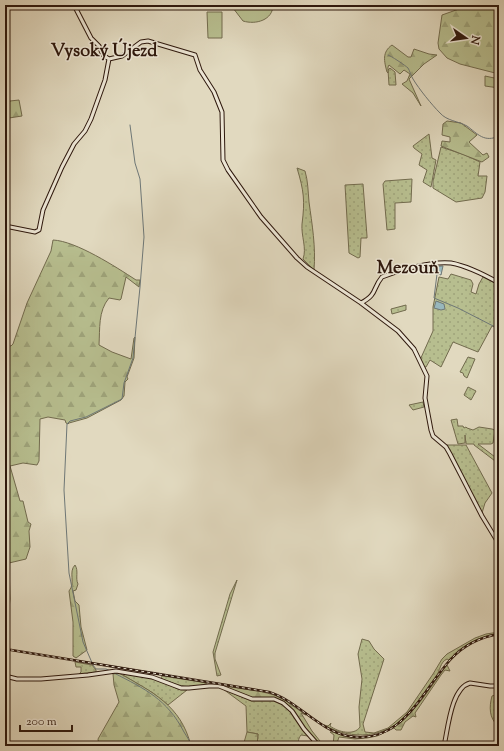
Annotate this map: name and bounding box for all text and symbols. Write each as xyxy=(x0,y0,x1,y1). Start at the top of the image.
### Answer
north arrow xyxy=(446,18,486,58)
text: N xyxy=(466,33,484,46)
district label: Vysoký Újezd xyxy=(51,38,158,65)
district label: Mezouň xyxy=(377,256,440,282)
scale bar xyxy=(20,707,72,733)
text: 200 m xyxy=(26,713,57,731)

